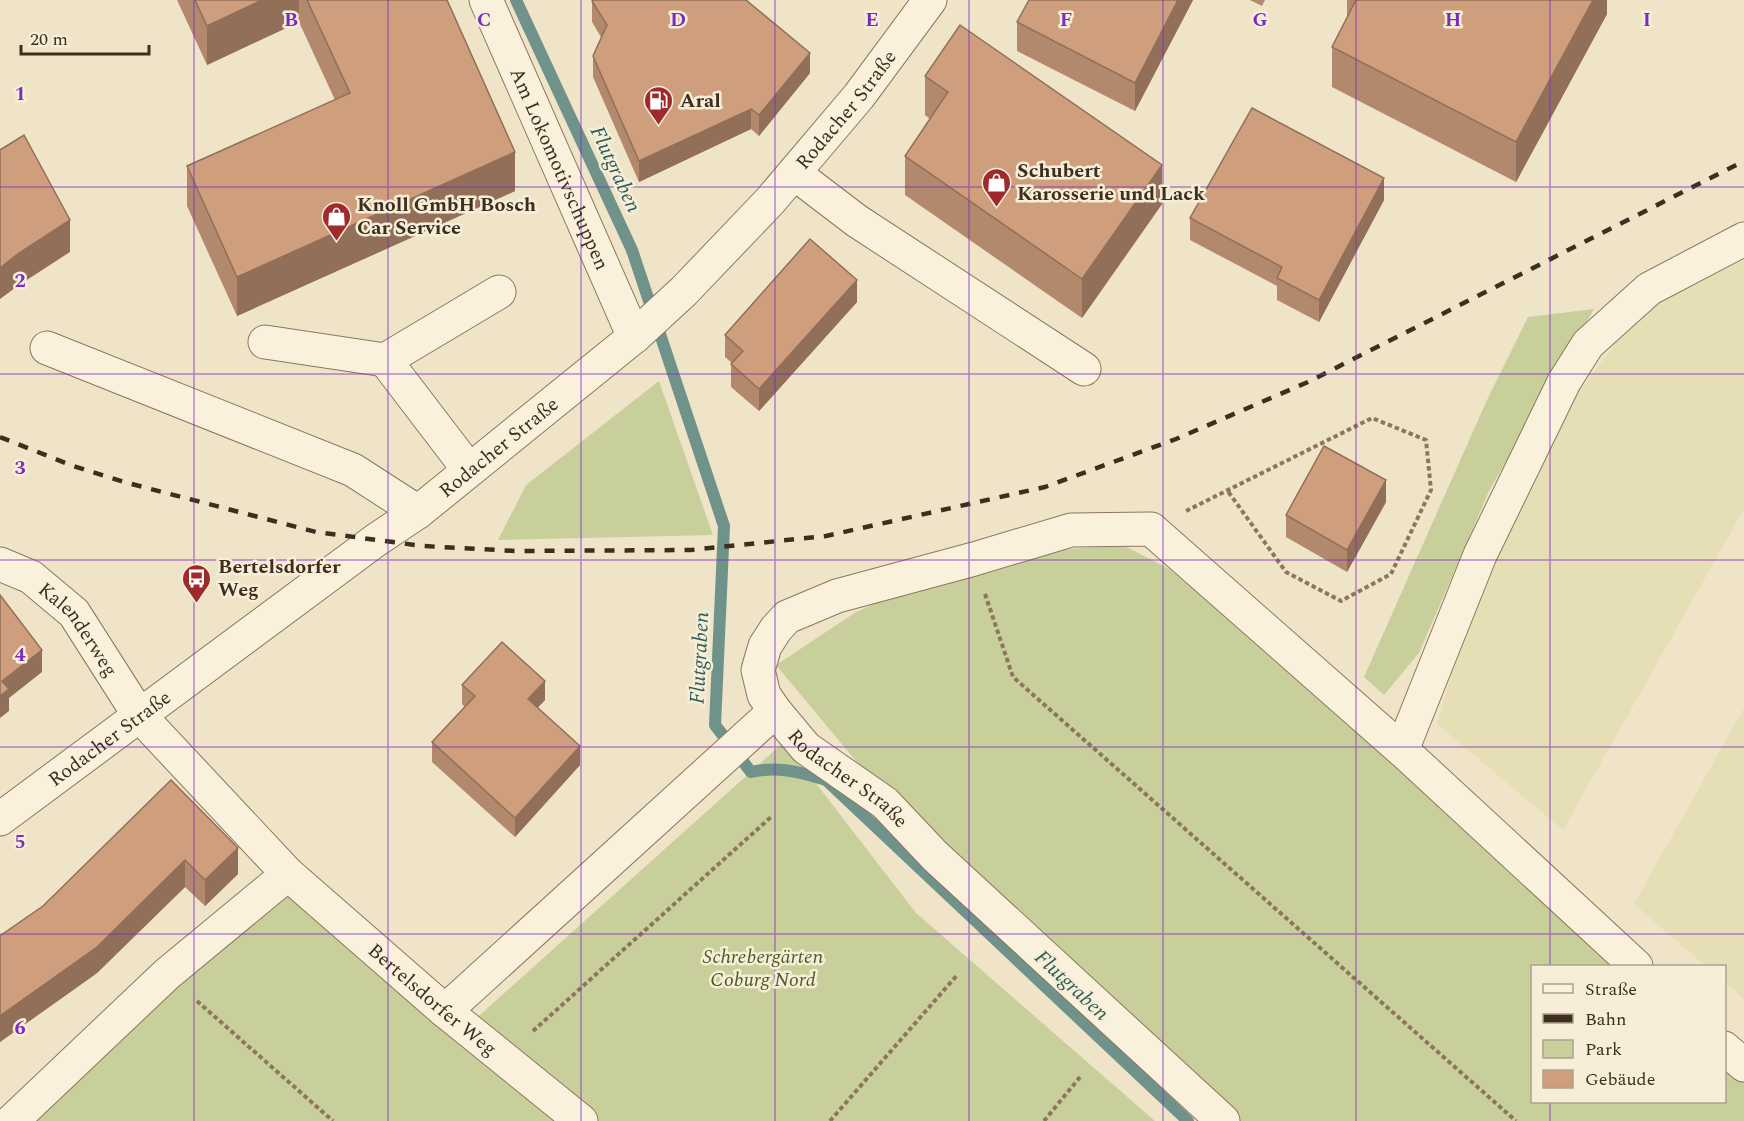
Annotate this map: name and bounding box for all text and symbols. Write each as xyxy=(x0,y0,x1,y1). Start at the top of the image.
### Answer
text: B xyxy=(284,5,298,35)
text: C xyxy=(477,5,491,35)
text: D xyxy=(670,5,686,35)
text: E xyxy=(865,5,879,35)
text: F xyxy=(1060,5,1072,35)
text: G xyxy=(1252,5,1268,35)
text: H xyxy=(1445,5,1461,35)
text: I xyxy=(1643,5,1651,35)
scale bar xyxy=(21,18,148,56)
text: 20 m xyxy=(30,26,68,53)
street label: Rodacher Straße xyxy=(789,44,904,177)
street label: Am Lokomotivschuppen xyxy=(501,63,617,275)
text: 1 xyxy=(14,79,26,109)
fuel station icon: Aral xyxy=(643,84,675,126)
place label: Aral xyxy=(680,86,721,116)
water label: Flutgraben xyxy=(581,121,649,218)
place label: Schubert Karosserie und Lack xyxy=(1017,156,1205,209)
shop icon: Schubert Karosserie und Lack xyxy=(980,166,1012,208)
place label: Knoll GmbH Bosch Car Service xyxy=(357,190,536,243)
shop icon: Knoll GmbH Bosch Car Service xyxy=(320,200,352,242)
text: 2 xyxy=(14,266,26,296)
street label: Rodacher Straße xyxy=(432,390,565,506)
text: 3 xyxy=(14,453,26,483)
place label: Bertelsdorfer Weg xyxy=(218,552,341,605)
bus stop icon: Bertelsdorfer Weg xyxy=(181,562,213,604)
street label: Kalenderweg xyxy=(31,575,125,683)
water label: Flutgraben xyxy=(682,611,718,705)
text: 4 xyxy=(14,640,26,670)
street label: Rodacher Straße xyxy=(42,683,178,795)
street label: Rodacher Straße xyxy=(780,722,915,835)
text: 5 xyxy=(14,827,26,857)
street label: Bertelsdorfer Weg xyxy=(361,936,504,1064)
park label: Schrebergärten Coburg Nord xyxy=(703,942,824,995)
water label: Flutgraben xyxy=(1027,942,1116,1029)
legend xyxy=(1531,965,1726,1103)
text: Straße xyxy=(1585,976,1637,1003)
text: Bahn xyxy=(1585,1006,1627,1033)
text: 6 xyxy=(14,1013,26,1043)
text: Park xyxy=(1585,1036,1622,1063)
text: Gebäude xyxy=(1585,1066,1655,1093)

